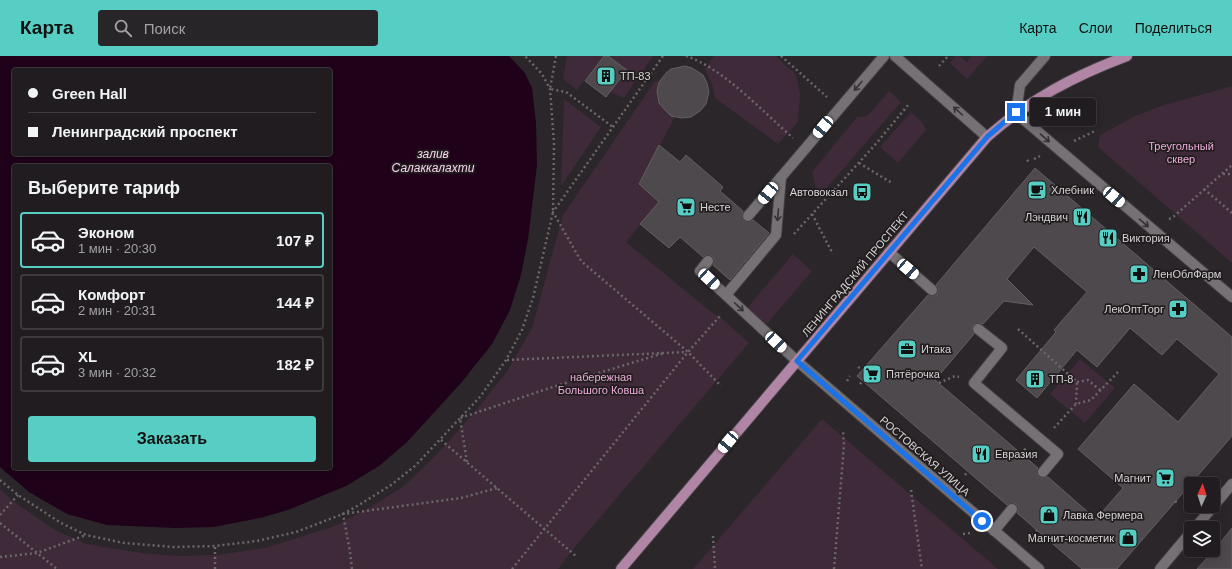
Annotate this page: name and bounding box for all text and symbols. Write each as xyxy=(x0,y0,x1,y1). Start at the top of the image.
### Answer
search box xyxy=(98,10,378,46)
text: Карта xyxy=(20,17,74,38)
icon: search xyxy=(112,17,134,39)
text: Поиск xyxy=(144,20,185,37)
text: Карта xyxy=(1019,20,1057,36)
text: Слои xyxy=(1079,20,1113,36)
text: Поделиться xyxy=(1135,20,1212,36)
building icon: ТП-83 xyxy=(595,65,617,87)
place label: ТП-83 xyxy=(620,70,651,82)
one-way arrow xyxy=(854,80,863,91)
text: Green Hall xyxy=(52,85,127,102)
callout: 1 мин xyxy=(1030,98,1096,126)
route end xyxy=(1007,103,1025,121)
text: 1 мин xyxy=(1045,104,1081,119)
one-way arrow xyxy=(953,106,963,116)
car xyxy=(811,114,835,140)
text: Ленинградский проспект xyxy=(52,123,238,140)
one-way arrow xyxy=(1040,133,1050,142)
park label: Треугольный сквер xyxy=(1148,140,1214,165)
water label: залив Салаккалахти xyxy=(392,147,475,175)
text: Выберите тариф xyxy=(28,178,180,198)
cafe icon: Хлебник xyxy=(1026,179,1048,201)
car xyxy=(756,180,780,206)
bus stop icon: Автовокзал xyxy=(851,181,873,203)
place label: Хлебник xyxy=(1051,184,1094,196)
car xyxy=(1101,185,1127,209)
place label: Автовокзал xyxy=(790,186,848,198)
supermarket icon: Несте xyxy=(675,196,697,218)
place label: Несте xyxy=(700,201,731,213)
restaurant icon: Лэндвич xyxy=(1071,206,1093,228)
one-way arrow xyxy=(774,208,782,221)
street label: ЛЕНИНГРАДСКИЙ ПРОСПЕКТ xyxy=(799,209,911,339)
place label: Лэндвич xyxy=(1025,211,1068,223)
one-way arrow xyxy=(1139,218,1149,227)
icon: car xyxy=(30,222,66,258)
text: Эконом xyxy=(78,224,134,241)
restaurant icon: Виктория xyxy=(1097,227,1119,249)
text: 107 ₽ xyxy=(276,232,314,249)
place label: Виктория xyxy=(1122,232,1170,244)
text: 1 мин · 20:30 xyxy=(78,241,156,256)
car xyxy=(895,257,921,281)
pharmacy icon: ЛенОблФарм xyxy=(1128,263,1150,285)
car xyxy=(696,266,722,292)
place label: ЛенОблФарм xyxy=(1153,268,1221,280)
icon: car xyxy=(30,284,66,320)
text: Комфорт xyxy=(78,286,145,303)
text: 144 ₽ xyxy=(276,294,314,311)
pharmacy icon: ЛекОптТорг xyxy=(1167,298,1189,320)
one-way arrow xyxy=(733,302,743,311)
text: 2 мин · 20:31 xyxy=(78,303,156,318)
place label: ЛекОптТорг xyxy=(1104,303,1164,315)
car xyxy=(763,329,789,355)
office icon: Итака xyxy=(896,338,918,360)
place label: Итака xyxy=(921,343,952,355)
icon: car xyxy=(30,346,66,382)
text: XL xyxy=(78,348,97,365)
text: 182 ₽ xyxy=(276,356,314,373)
supermarket icon: Пятёрочка xyxy=(861,363,883,385)
text: 3 мин · 20:32 xyxy=(78,365,156,380)
place label: Пятёрочка xyxy=(886,368,941,380)
building icon: ТП-8 xyxy=(1024,368,1046,390)
park label: набережная Большого Ковша xyxy=(558,371,645,396)
place label: ТП-8 xyxy=(1049,373,1073,385)
street label: РОСТОВСКАЯ УЛИЦА xyxy=(878,414,973,499)
button: Заказать xyxy=(28,416,316,462)
car xyxy=(716,429,740,455)
restaurant icon: Евразия xyxy=(970,443,992,465)
place label: Евразия xyxy=(995,448,1037,460)
supermarket icon: Магнит xyxy=(1154,467,1176,489)
place label: Магнит xyxy=(1114,472,1151,484)
north arrow xyxy=(1184,477,1220,513)
map controls xyxy=(1184,477,1220,557)
shop icon: Лавка Фермера xyxy=(1038,504,1060,526)
place label: Лавка Фермера xyxy=(1063,509,1144,521)
route start xyxy=(973,512,991,530)
button: layers xyxy=(1184,521,1220,557)
shop icon: Магнит-косметик xyxy=(1117,527,1139,549)
place label: Магнит-косметик xyxy=(1028,532,1114,544)

